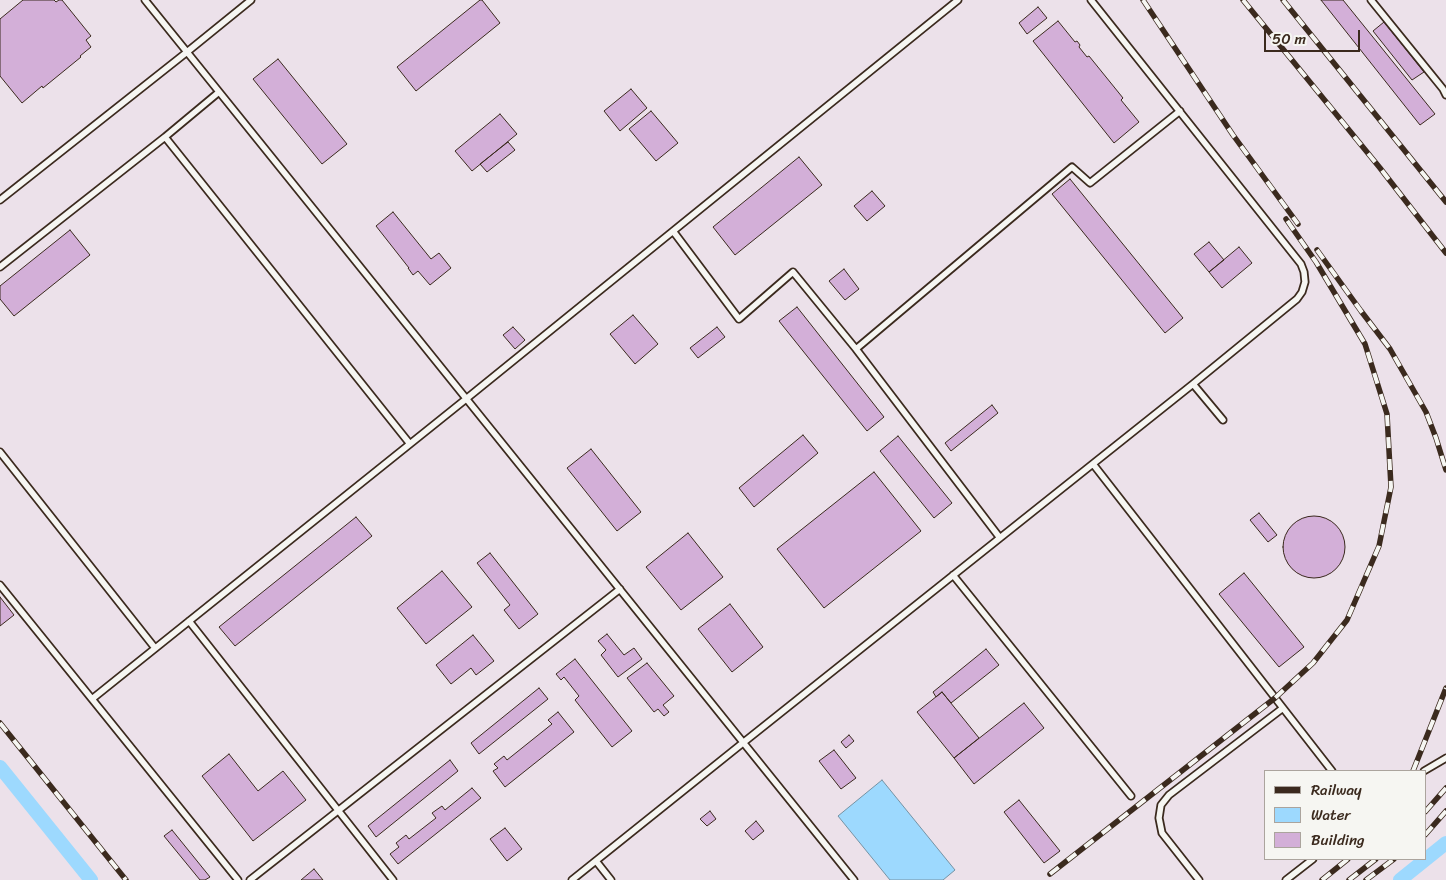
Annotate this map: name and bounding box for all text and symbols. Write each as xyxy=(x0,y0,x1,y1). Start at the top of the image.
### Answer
scale bar xyxy=(1266,20,1362,52)
text: 50 m xyxy=(1272,26,1306,52)
legend xyxy=(1264,770,1426,860)
text: Railway xyxy=(1311,777,1362,803)
text: Water xyxy=(1311,802,1351,828)
text: Building xyxy=(1311,827,1365,853)

